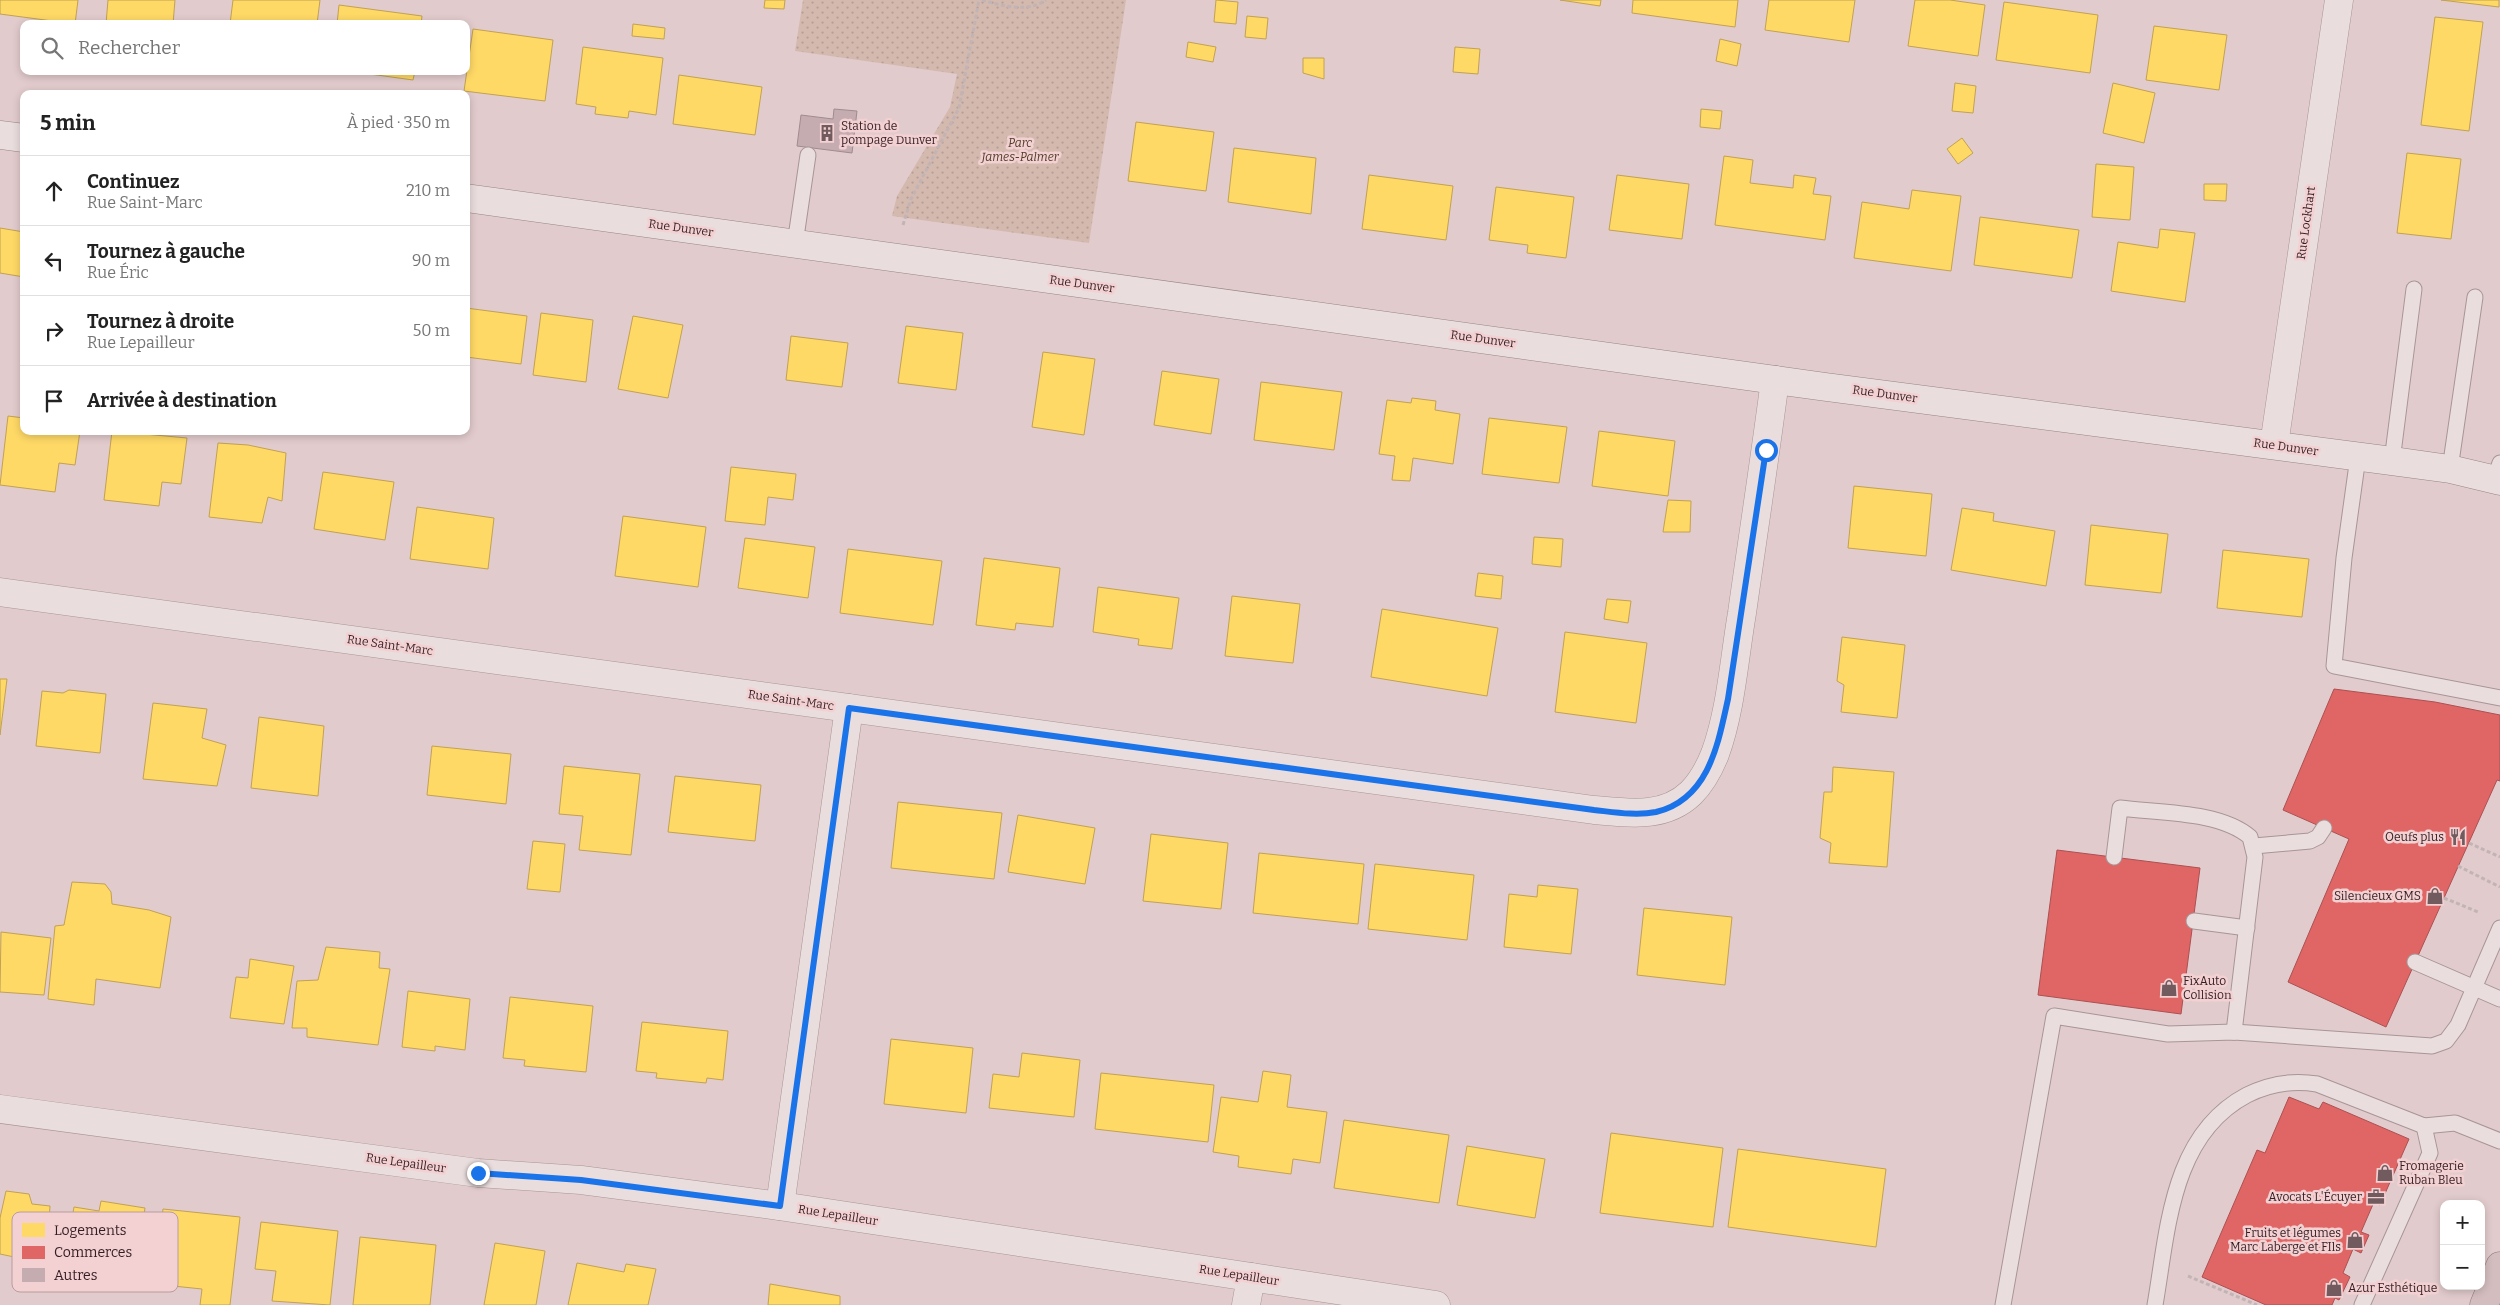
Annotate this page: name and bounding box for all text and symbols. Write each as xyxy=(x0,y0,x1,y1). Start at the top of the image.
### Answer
search box xyxy=(20,20,470,75)
icon: search xyxy=(38,34,66,62)
text: Rechercher xyxy=(78,36,180,59)
text: 5 min xyxy=(40,110,96,136)
text: À pied · 350 m xyxy=(347,113,450,132)
place label: Station de pompage Dunver xyxy=(841,119,938,147)
building icon: Station de pompage Dunver xyxy=(817,123,837,143)
park label: Parc James-Palmer xyxy=(980,136,1060,164)
text: Continuez xyxy=(87,170,180,193)
icon: ahead xyxy=(40,177,68,205)
text: 210 m xyxy=(406,181,450,200)
street label: Rue Lockhart xyxy=(2294,185,2318,260)
text: Rue Saint-Marc xyxy=(87,193,203,212)
street label: Rue Dunver xyxy=(648,217,715,240)
text: Tournez à gauche xyxy=(87,240,245,263)
icon: left xyxy=(40,247,68,275)
text: 90 m xyxy=(412,251,450,270)
text: Rue Éric xyxy=(87,263,149,282)
street label: Rue Dunver xyxy=(1049,273,1116,296)
text: Tournez à droite xyxy=(87,310,234,333)
icon: right xyxy=(40,317,68,345)
text: 50 m xyxy=(413,321,450,340)
street label: Rue Dunver xyxy=(1450,328,1517,351)
text: Rue Lepailleur xyxy=(87,333,195,352)
street label: Rue Dunver xyxy=(1852,383,1919,406)
icon: arrive xyxy=(40,387,68,415)
text: Arrivée à destination xyxy=(87,389,277,412)
street label: Rue Dunver xyxy=(2253,436,2320,459)
route start xyxy=(1755,439,1778,462)
street label: Rue Saint-Marc xyxy=(346,632,434,658)
street label: Rue Saint-Marc xyxy=(747,687,835,713)
restaurant icon: Oeufs plus xyxy=(2448,827,2468,847)
place label: Oeufs plus xyxy=(2385,830,2444,844)
shop icon: Silencieux GMS xyxy=(2425,886,2445,906)
place label: Silencieux GMS xyxy=(2334,889,2421,903)
place label: FixAuto Collision xyxy=(2183,974,2232,1002)
shop icon: FixAuto Collision xyxy=(2159,978,2179,998)
street label: Rue Lepailleur xyxy=(365,1150,448,1176)
place label: Fromagerie Ruban Bleu xyxy=(2399,1159,2464,1187)
route end xyxy=(467,1162,490,1185)
shop icon: Fromagerie Ruban Bleu xyxy=(2375,1163,2395,1183)
office icon: Avocats L'Écuyer xyxy=(2366,1187,2386,1207)
place label: Avocats L'Écuyer xyxy=(2268,1189,2363,1204)
map controls xyxy=(2440,1200,2485,1290)
button: + xyxy=(2440,1200,2485,1245)
street label: Rue Lepailleur xyxy=(797,1202,880,1228)
legend xyxy=(12,1212,178,1292)
text: Logements xyxy=(54,1222,126,1239)
place label: Fruits et légumes Marc Laberge et FIls xyxy=(2230,1226,2341,1254)
shop icon: Fruits et légumes Marc Laberge et FIls xyxy=(2345,1230,2365,1250)
text: Commerces xyxy=(54,1244,132,1261)
button: − xyxy=(2440,1245,2485,1290)
street label: Rue Lepailleur xyxy=(1198,1262,1281,1288)
text: Autres xyxy=(54,1267,97,1284)
shop icon: Azur Esthétique xyxy=(2324,1278,2344,1298)
place label: Azur Esthétique xyxy=(2348,1281,2437,1295)

